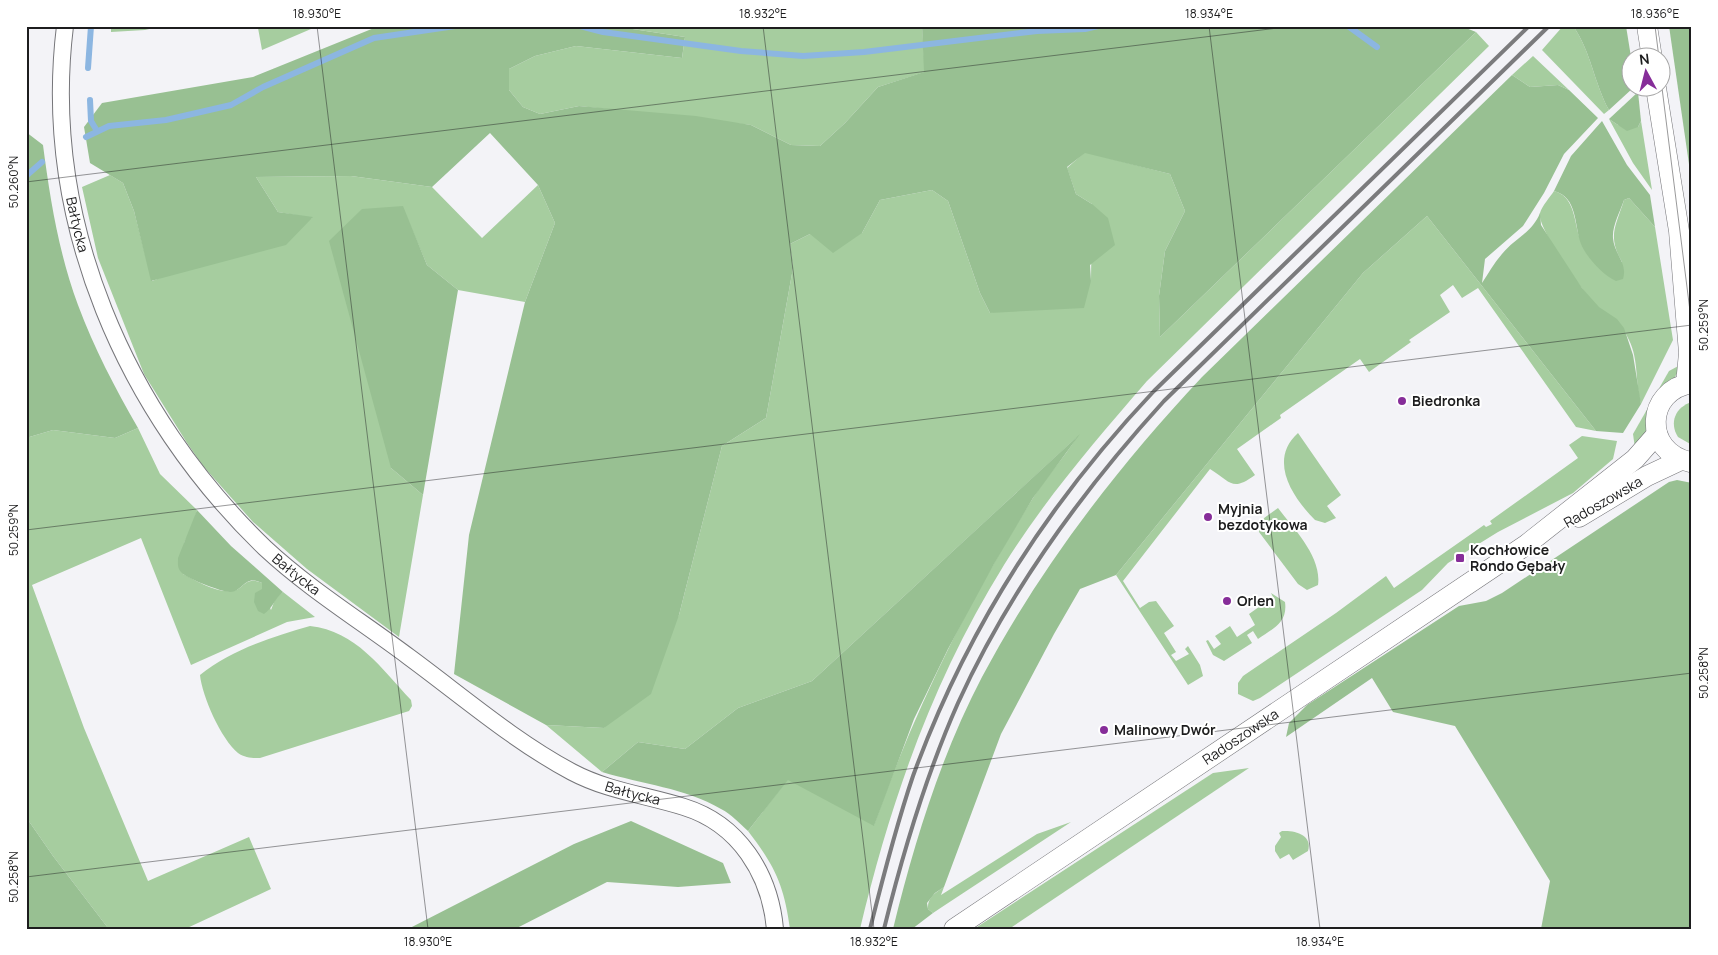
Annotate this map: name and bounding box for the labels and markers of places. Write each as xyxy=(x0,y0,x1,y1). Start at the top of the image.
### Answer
place label: Biedronka xyxy=(1412,391,1480,410)
marker: Biedronka xyxy=(1396,395,1408,407)
place label: Myjnia bezdotykowa xyxy=(1218,499,1308,534)
marker: Myjnia bezdotykowa xyxy=(1202,511,1214,523)
place label: Kochłowice Rondo Gębały xyxy=(1470,540,1566,575)
marker: Kochłowice Rondo Gębały xyxy=(1454,552,1466,564)
place label: Orlen xyxy=(1237,591,1274,610)
marker: Orlen xyxy=(1221,595,1233,607)
place label: Malinowy Dwór xyxy=(1114,720,1216,739)
marker: Malinowy Dwór xyxy=(1098,724,1110,736)

